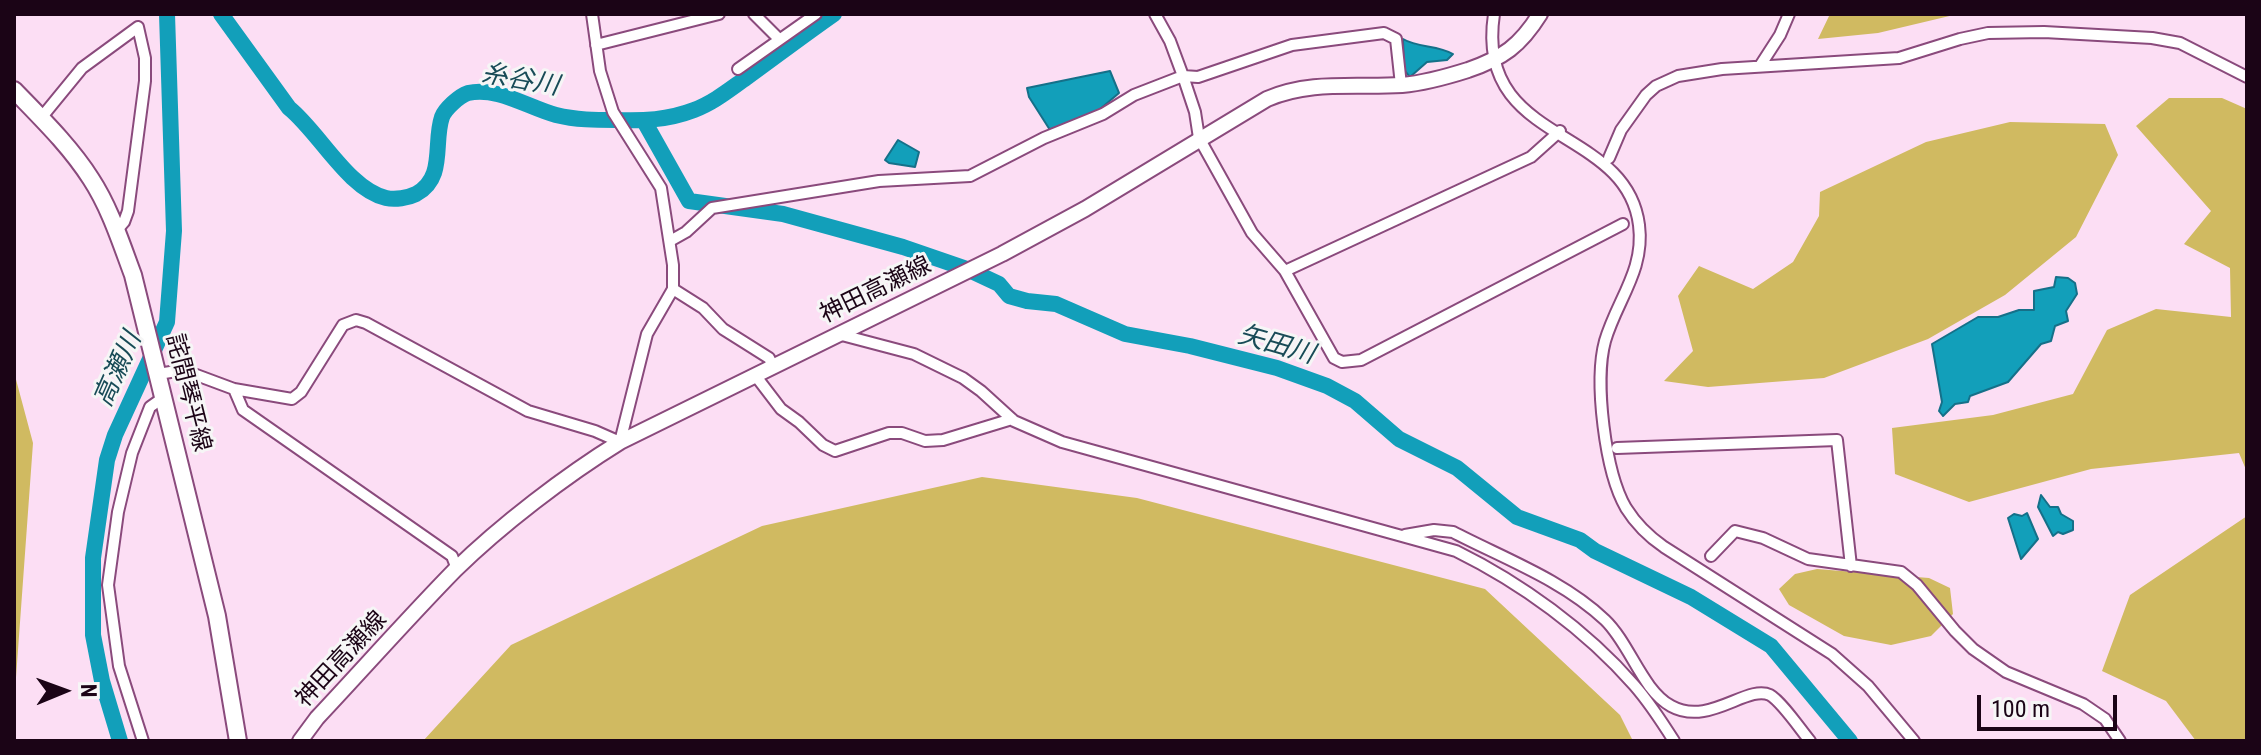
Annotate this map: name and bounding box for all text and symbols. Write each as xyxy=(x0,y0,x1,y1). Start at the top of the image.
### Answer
water label: 糸谷川 xyxy=(479,59,561,103)
street label: 神田高瀬線 xyxy=(816,252,936,330)
water label: 矢田川 xyxy=(1234,320,1318,372)
water label: 高瀬川 xyxy=(89,328,149,412)
street label: 詫間琴平線 xyxy=(159,331,215,455)
street label: 神田高瀬線 xyxy=(291,606,393,714)
north arrow xyxy=(24,651,104,731)
scale bar xyxy=(1981,679,2121,729)
text: N xyxy=(76,684,101,698)
text: 100 m xyxy=(1991,695,2050,723)

